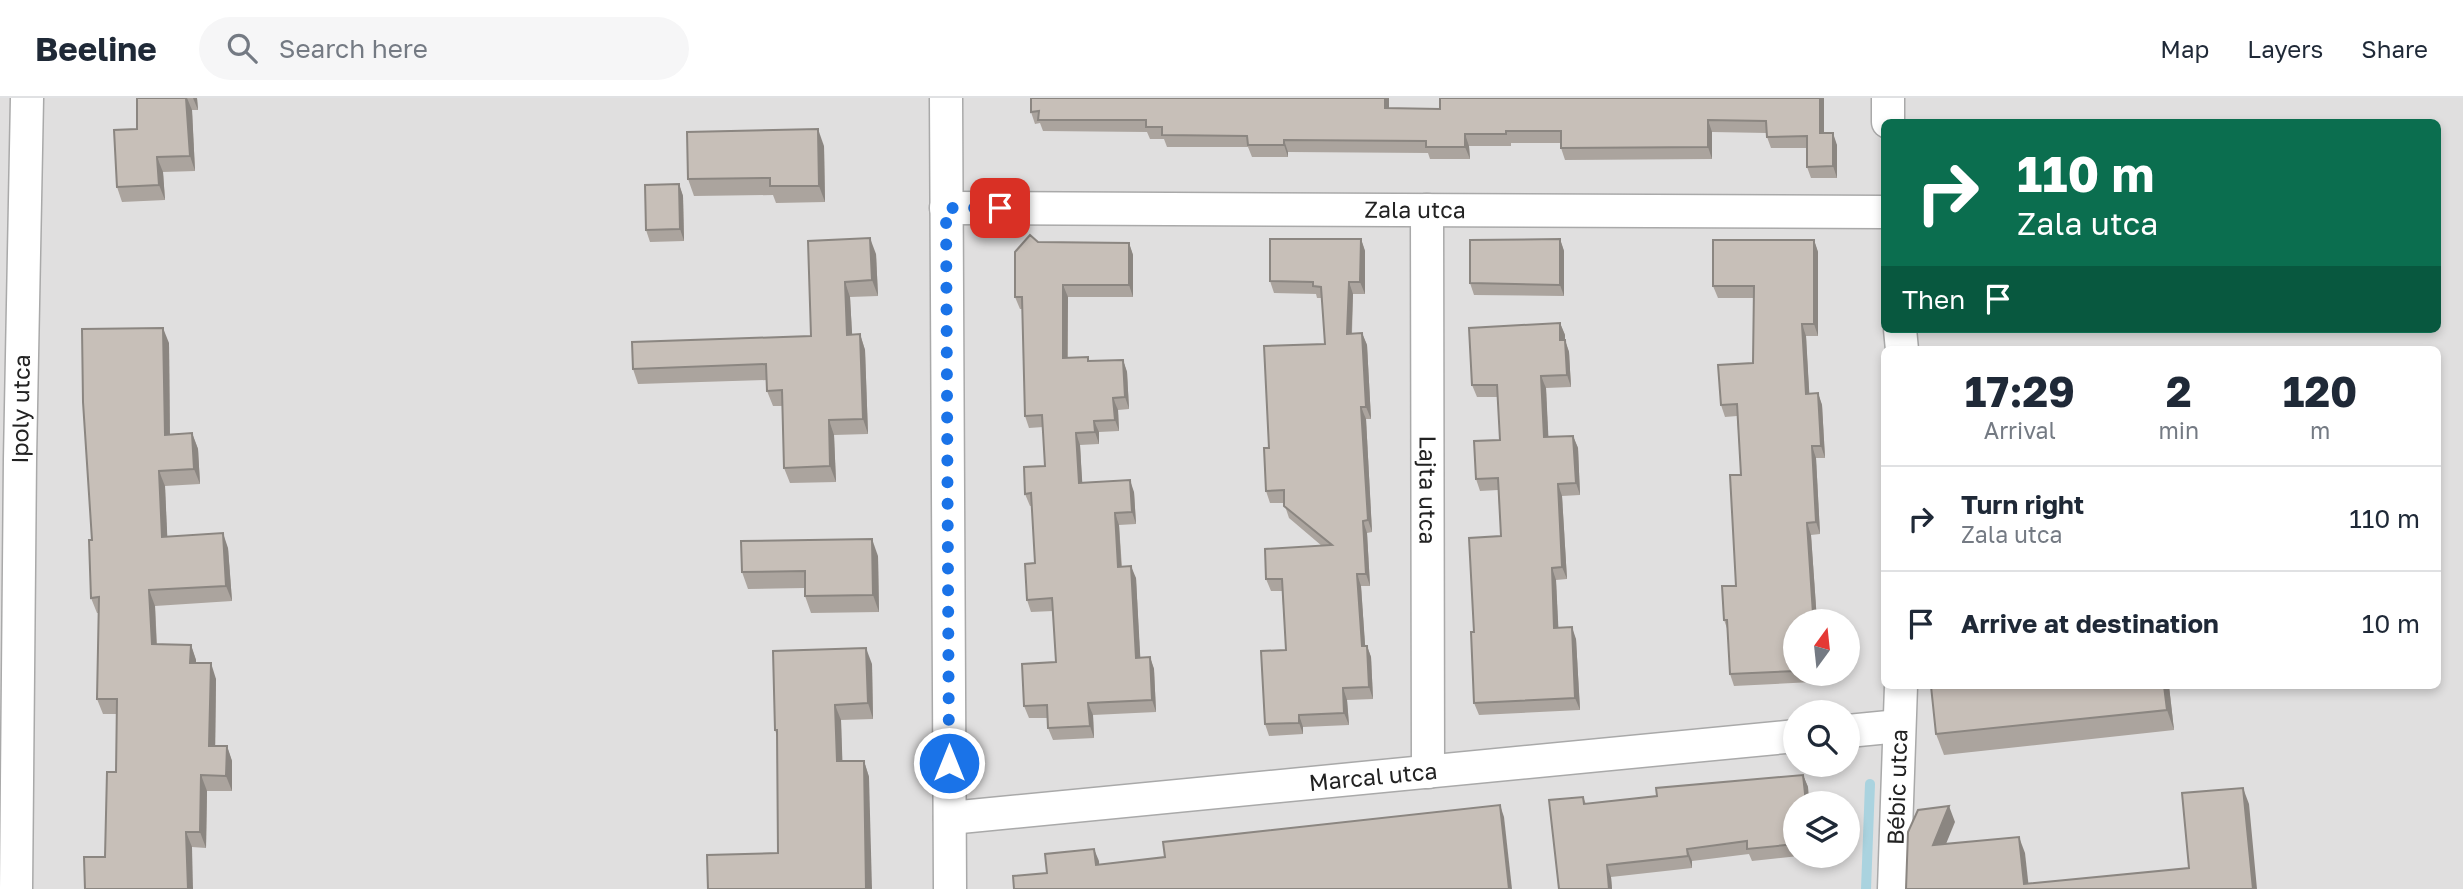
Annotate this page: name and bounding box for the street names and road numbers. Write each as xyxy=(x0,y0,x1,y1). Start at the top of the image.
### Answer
street label: Zala utca xyxy=(1364,195,1466,223)
street label: Ipoly utca xyxy=(5,354,35,464)
street label: Lajta utca xyxy=(1414,435,1443,545)
street label: Bébic utca xyxy=(1881,729,1913,846)
street label: Marcal utca xyxy=(1307,756,1438,796)

